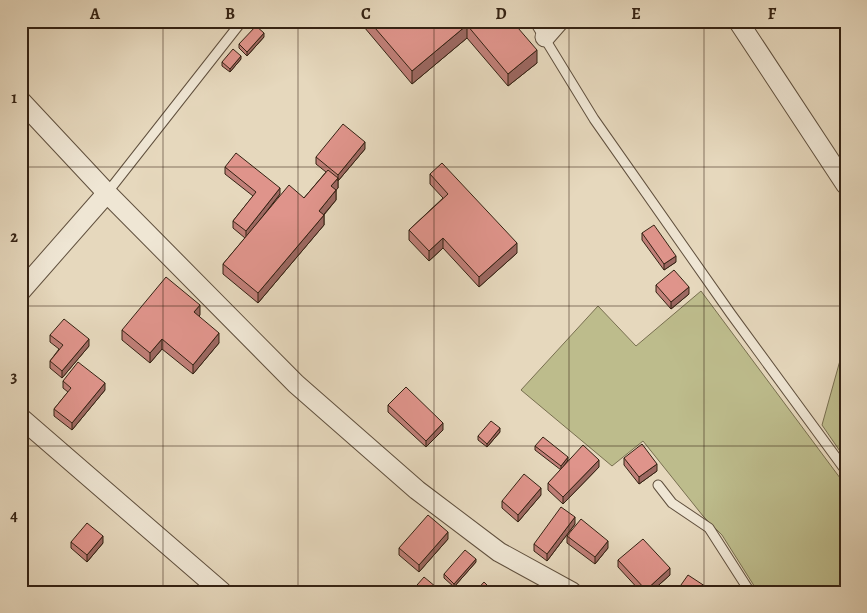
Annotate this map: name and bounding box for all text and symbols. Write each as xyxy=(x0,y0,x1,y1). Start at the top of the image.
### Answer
text: A xyxy=(89,3,101,25)
text: B xyxy=(225,3,235,25)
text: C xyxy=(361,3,371,25)
text: D xyxy=(495,3,507,25)
text: E xyxy=(631,3,641,25)
text: F xyxy=(768,3,777,25)
text: 1 xyxy=(11,87,17,109)
text: 2 xyxy=(10,226,18,248)
text: 3 xyxy=(11,366,18,388)
text: 4 xyxy=(10,505,18,527)

